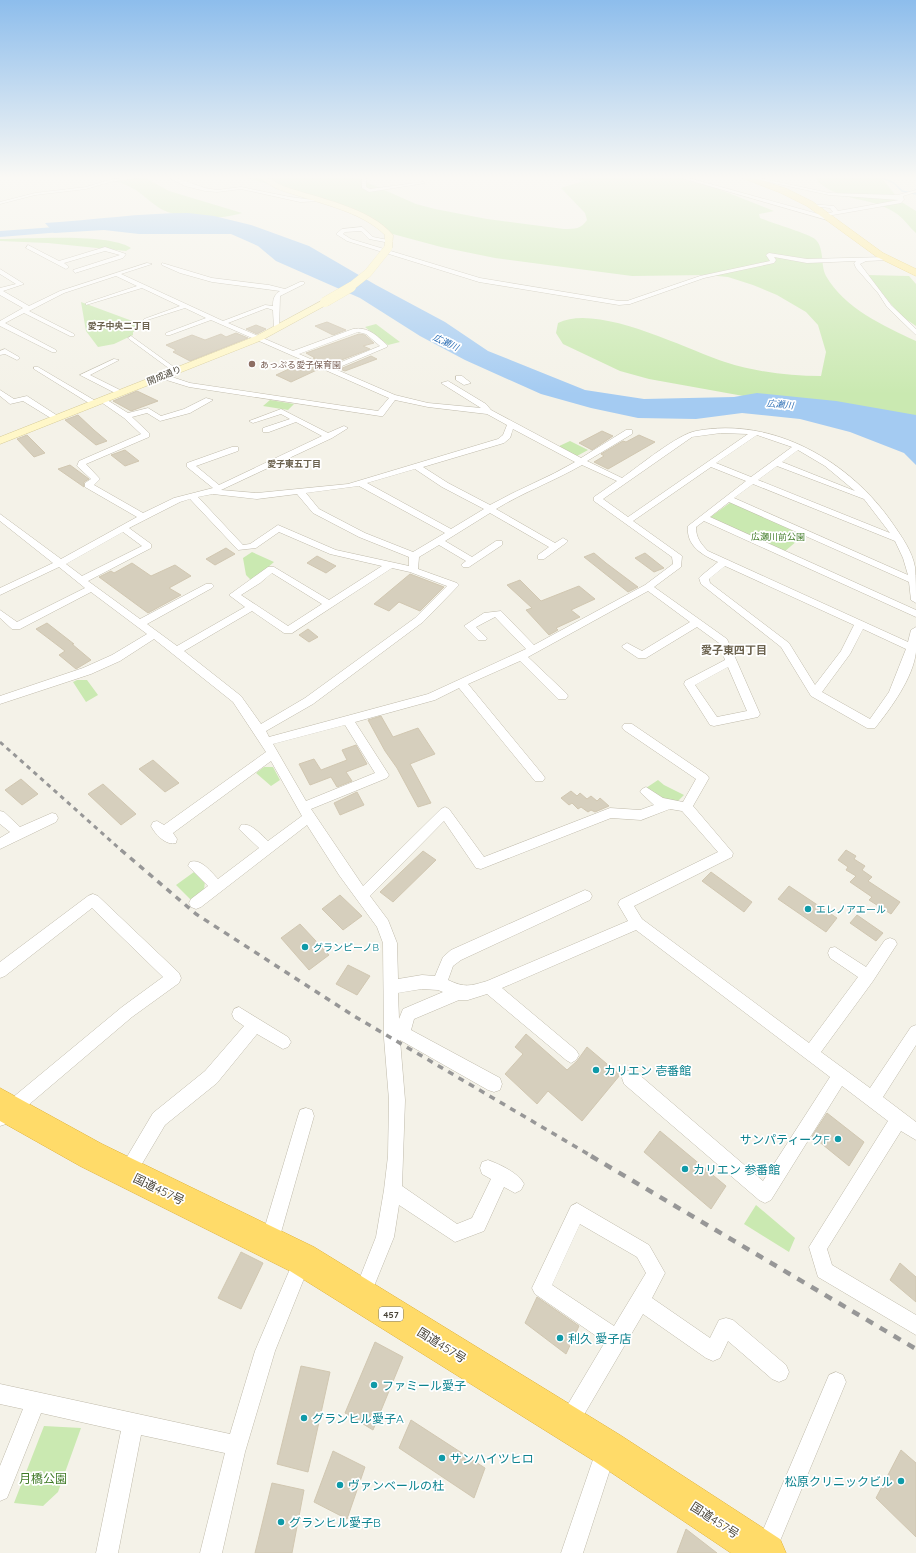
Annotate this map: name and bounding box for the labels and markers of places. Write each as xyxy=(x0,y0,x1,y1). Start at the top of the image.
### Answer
marker: あっぷる愛子保育園 xyxy=(247,359,257,369)
place label: あっぷる愛子保育園 xyxy=(260,359,341,370)
place label: エレノアエール xyxy=(816,903,886,916)
marker: エレノアエール xyxy=(803,904,813,914)
place label: グランピーノB xyxy=(313,941,379,954)
marker: グランピーノB xyxy=(300,942,310,952)
place label: カリエン 壱番館 xyxy=(604,1063,691,1078)
marker: カリエン 壱番館 xyxy=(591,1065,601,1075)
place label: サンパティークF xyxy=(740,1132,830,1147)
marker: サンパティークF xyxy=(833,1134,843,1144)
place label: カリエン 参番館 xyxy=(693,1162,780,1177)
marker: カリエン 参番館 xyxy=(680,1164,690,1174)
place label: 利久 愛子店 xyxy=(568,1331,631,1346)
marker: 利久 愛子店 xyxy=(555,1333,565,1343)
place label: ファミール愛子 xyxy=(382,1378,466,1393)
marker: ファミール愛子 xyxy=(369,1380,379,1390)
place label: グランヒル愛子A xyxy=(312,1411,404,1426)
marker: グランヒル愛子A xyxy=(299,1413,309,1423)
place label: サンハイツヒロ xyxy=(450,1451,534,1466)
marker: サンハイツヒロ xyxy=(437,1453,447,1463)
place label: 松原クリニックビル xyxy=(785,1474,893,1489)
marker: 松原クリニックビル xyxy=(896,1476,906,1486)
place label: ヴァンベールの杜 xyxy=(348,1478,444,1493)
marker: ヴァンベールの杜 xyxy=(335,1480,345,1490)
place label: グランヒル愛子B xyxy=(289,1515,381,1530)
marker: グランヒル愛子B xyxy=(276,1517,286,1527)

